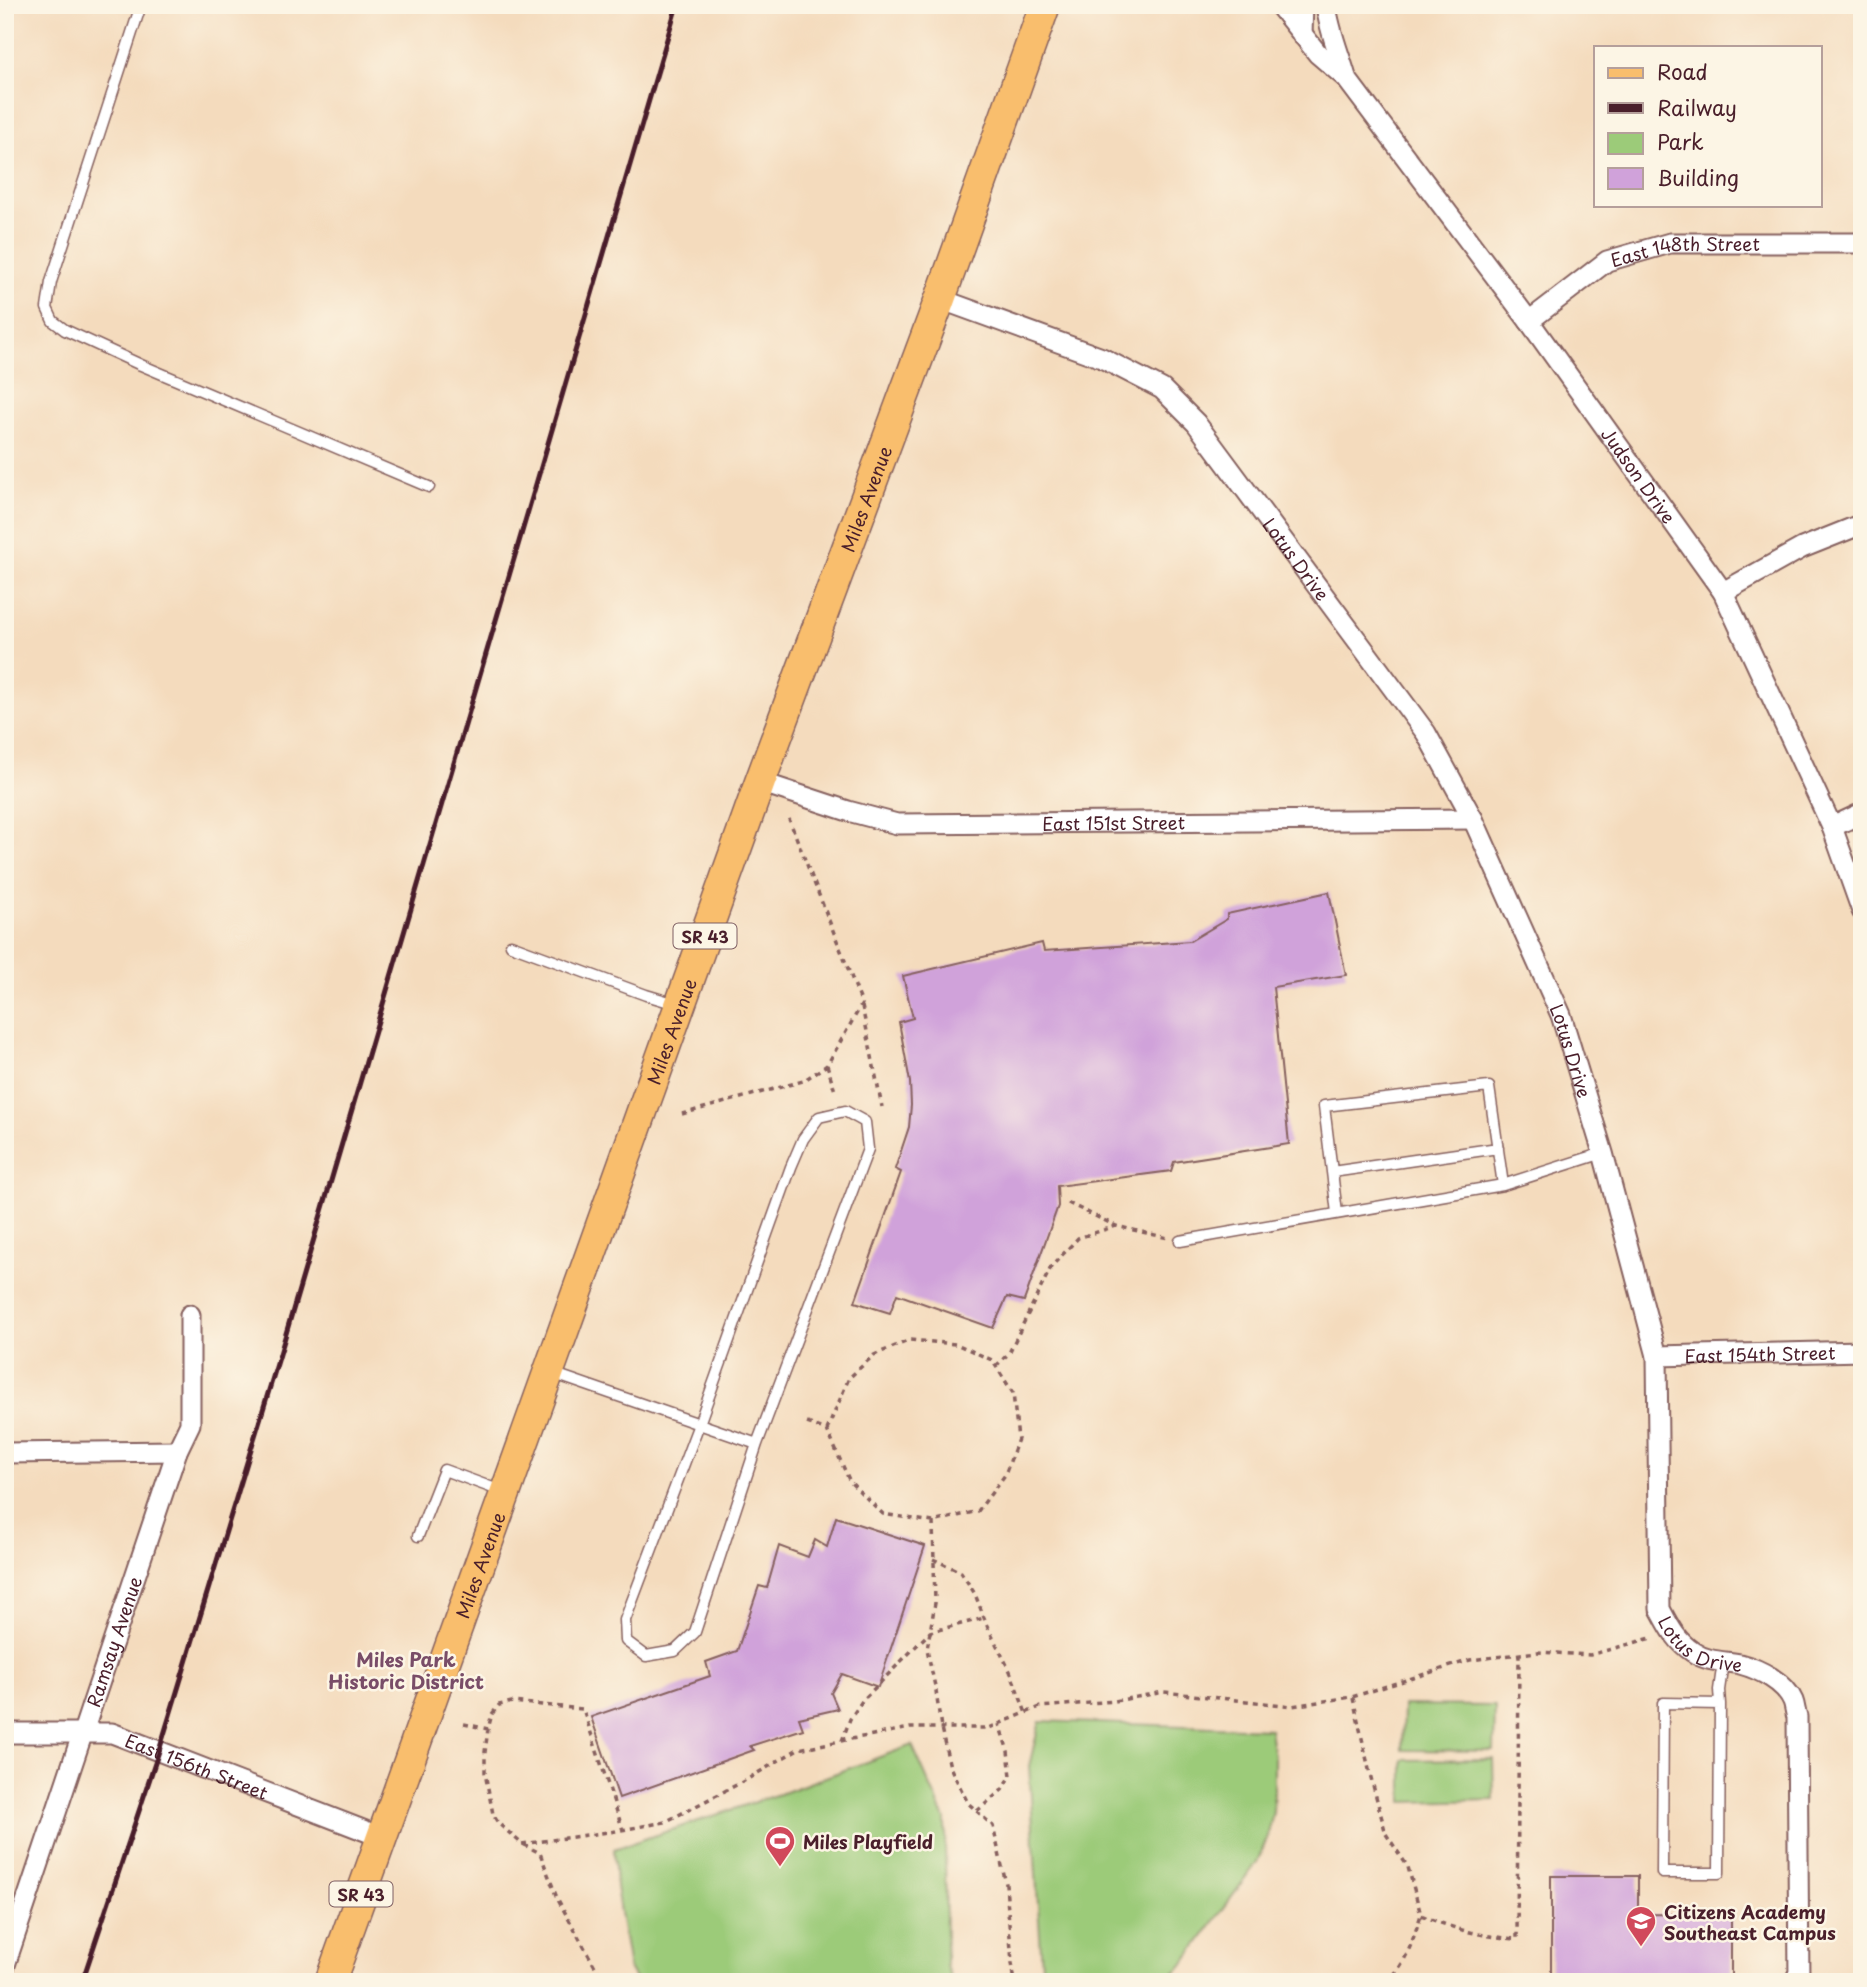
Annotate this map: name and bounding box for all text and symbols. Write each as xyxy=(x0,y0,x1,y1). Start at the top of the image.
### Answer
legend xyxy=(1594,46,1822,206)
text: Road xyxy=(1657,55,1708,87)
text: Railway xyxy=(1657,91,1737,123)
text: Park xyxy=(1657,125,1704,157)
text: Building xyxy=(1657,161,1739,193)
street label: East 148th Street xyxy=(1607,230,1760,273)
street label: Judson Drive xyxy=(1596,421,1683,528)
street label: Miles Avenue xyxy=(833,442,898,556)
street label: Lotus Drive xyxy=(1257,512,1336,606)
street label: East 151st Street xyxy=(1042,808,1185,836)
road number: SR 43 xyxy=(674,924,736,948)
street label: Miles Avenue xyxy=(639,974,702,1088)
street label: Lotus Drive xyxy=(1544,999,1599,1101)
street label: East 154th Street xyxy=(1684,1338,1836,1369)
street label: Miles Avenue xyxy=(448,1508,511,1622)
street label: Ramsay Avenue xyxy=(79,1573,148,1711)
street label: Lotus Drive xyxy=(1652,1611,1745,1678)
district label: Miles Park Historic District xyxy=(328,1645,484,1695)
street label: East 156th Street xyxy=(122,1726,272,1806)
sports icon: Miles Playfield xyxy=(763,1824,797,1868)
place label: Miles Playfield xyxy=(803,1828,933,1855)
road number: SR 43 xyxy=(330,1882,392,1906)
place label: Citizens Academy Southeast Campus xyxy=(1664,1898,1836,1946)
school or university icon: Citizens Academy Southeast Campus xyxy=(1624,1904,1658,1948)

